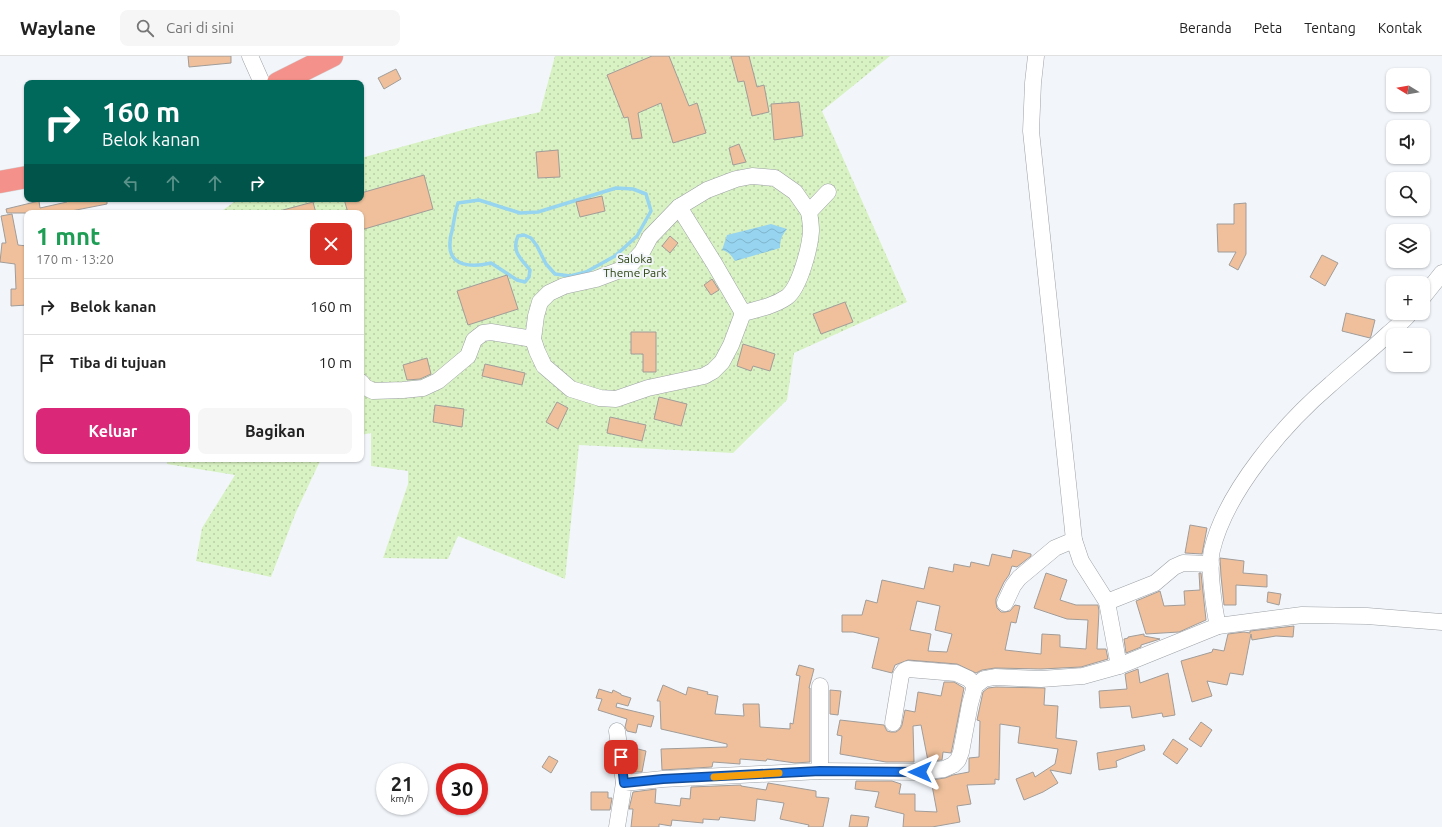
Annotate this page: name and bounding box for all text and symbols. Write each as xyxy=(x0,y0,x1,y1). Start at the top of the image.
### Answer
search box xyxy=(120,10,400,46)
text: Waylane xyxy=(20,17,96,39)
icon: search xyxy=(134,17,156,39)
text: Cari di sini xyxy=(166,19,234,36)
text: Beranda xyxy=(1179,20,1232,36)
text: Peta xyxy=(1254,20,1282,36)
text: Tentang xyxy=(1304,20,1356,36)
text: Kontak xyxy=(1378,20,1422,36)
north arrow xyxy=(1386,68,1430,112)
map controls xyxy=(1386,68,1430,372)
icon: right xyxy=(36,96,88,148)
text: 160 m xyxy=(102,96,180,127)
button: sound xyxy=(1386,120,1430,164)
text: Belok kanan xyxy=(102,129,200,149)
icon: left xyxy=(120,172,142,194)
icon: ahead xyxy=(162,172,184,194)
icon: ahead xyxy=(204,172,226,194)
icon: right xyxy=(246,172,268,194)
button: search xyxy=(1386,172,1430,216)
text: 1 mnt xyxy=(36,223,100,250)
button: close xyxy=(310,223,352,265)
button: layers xyxy=(1386,224,1430,268)
text: 170 m · 13:20 xyxy=(36,252,114,266)
park label: Saloka Theme Park xyxy=(603,252,667,279)
button: + xyxy=(1386,276,1430,320)
icon: right xyxy=(36,296,58,318)
text: Belok kanan xyxy=(70,298,156,315)
text: 160 m xyxy=(310,298,352,315)
button: − xyxy=(1386,328,1430,372)
icon: arrive xyxy=(36,352,58,374)
text: Tiba di tujuan xyxy=(70,354,166,371)
text: 10 m xyxy=(319,354,352,371)
button: Keluar xyxy=(36,408,190,454)
button: Bagikan xyxy=(198,408,352,454)
pin xyxy=(604,740,638,774)
icon: arrive xyxy=(610,746,632,768)
position arrow xyxy=(899,751,941,793)
speed limit sign: 30 xyxy=(436,763,488,815)
text: 21 xyxy=(391,772,413,795)
text: km/h xyxy=(390,793,414,804)

